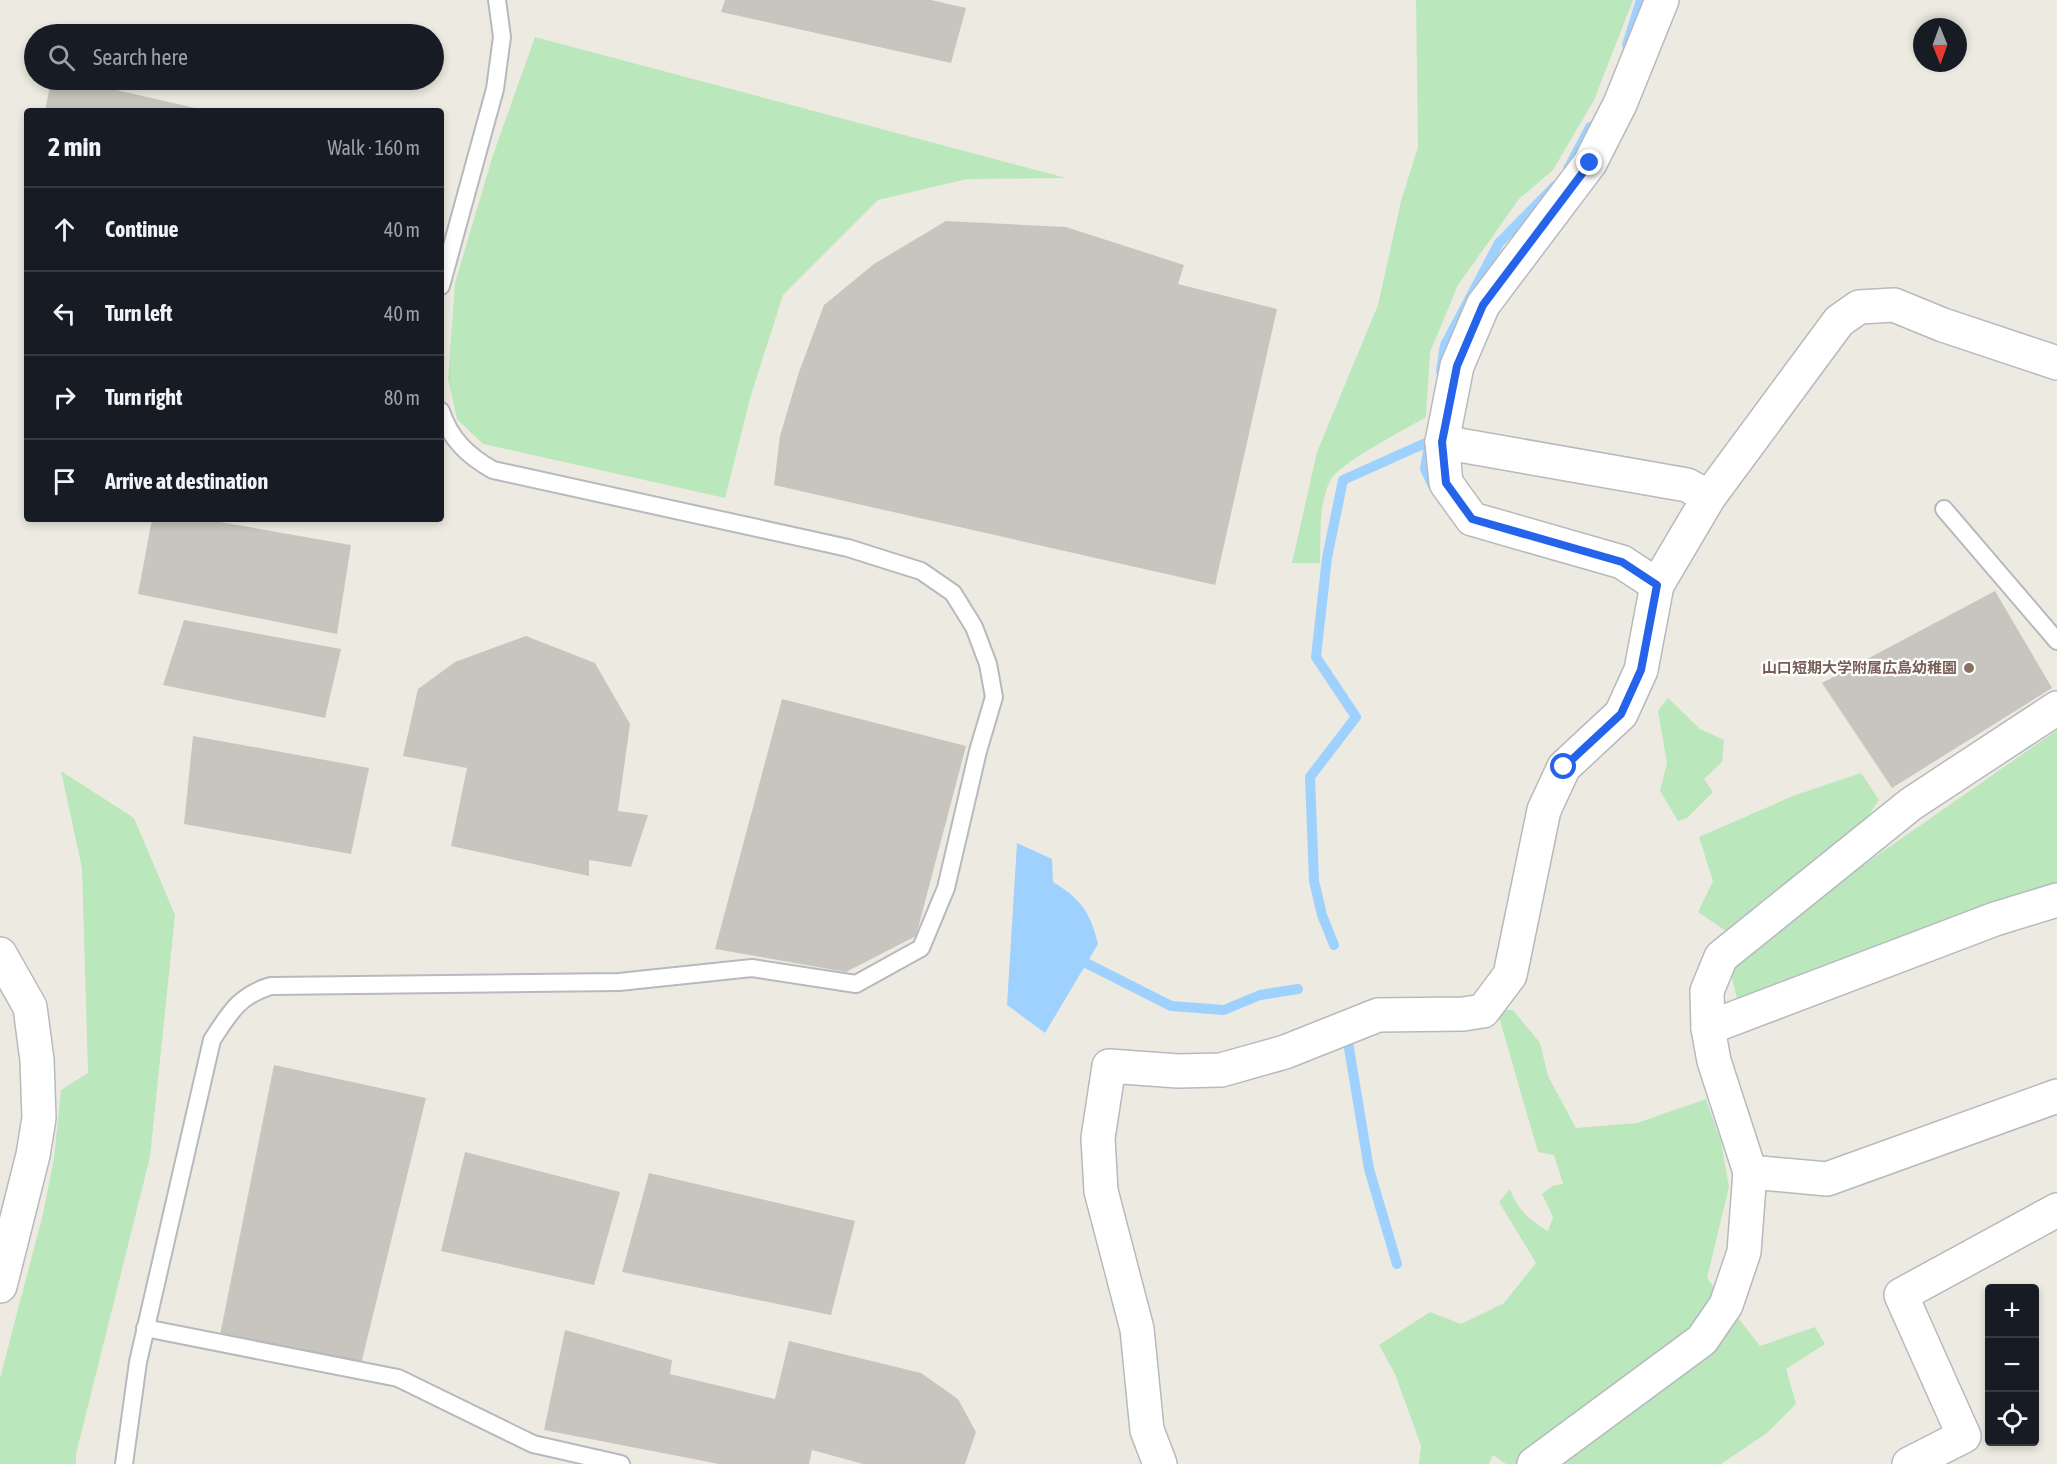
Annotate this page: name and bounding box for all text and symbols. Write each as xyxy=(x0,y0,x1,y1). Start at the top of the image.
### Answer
north arrow xyxy=(1913,18,1967,72)
search box xyxy=(24,24,444,90)
icon: search xyxy=(45,41,78,74)
text: Search here xyxy=(93,44,188,70)
text: 2 min xyxy=(48,132,101,162)
text: Walk · 160 m xyxy=(328,136,420,159)
route end xyxy=(1576,149,1602,175)
icon: ahead xyxy=(48,213,81,246)
text: Continue xyxy=(105,216,179,242)
text: 40 m xyxy=(384,218,420,241)
icon: left xyxy=(48,297,81,330)
text: Turn left xyxy=(105,300,172,326)
text: 40 m xyxy=(384,302,420,325)
icon: right xyxy=(48,381,81,414)
text: Turn right xyxy=(105,384,182,410)
text: 80 m xyxy=(384,386,420,409)
icon: arrive xyxy=(48,465,81,498)
text: Arrive at destination xyxy=(105,468,268,494)
place label: 山口短期大学附属広島幼稚園 xyxy=(1762,659,1957,676)
marker: 山口短期大学附属広島幼稚園 xyxy=(1962,661,1976,675)
route start xyxy=(1550,753,1576,779)
map controls xyxy=(1985,1284,2039,1446)
button: + xyxy=(1985,1284,2039,1338)
button: − xyxy=(1985,1338,2039,1392)
button: locate xyxy=(1985,1392,2039,1446)

